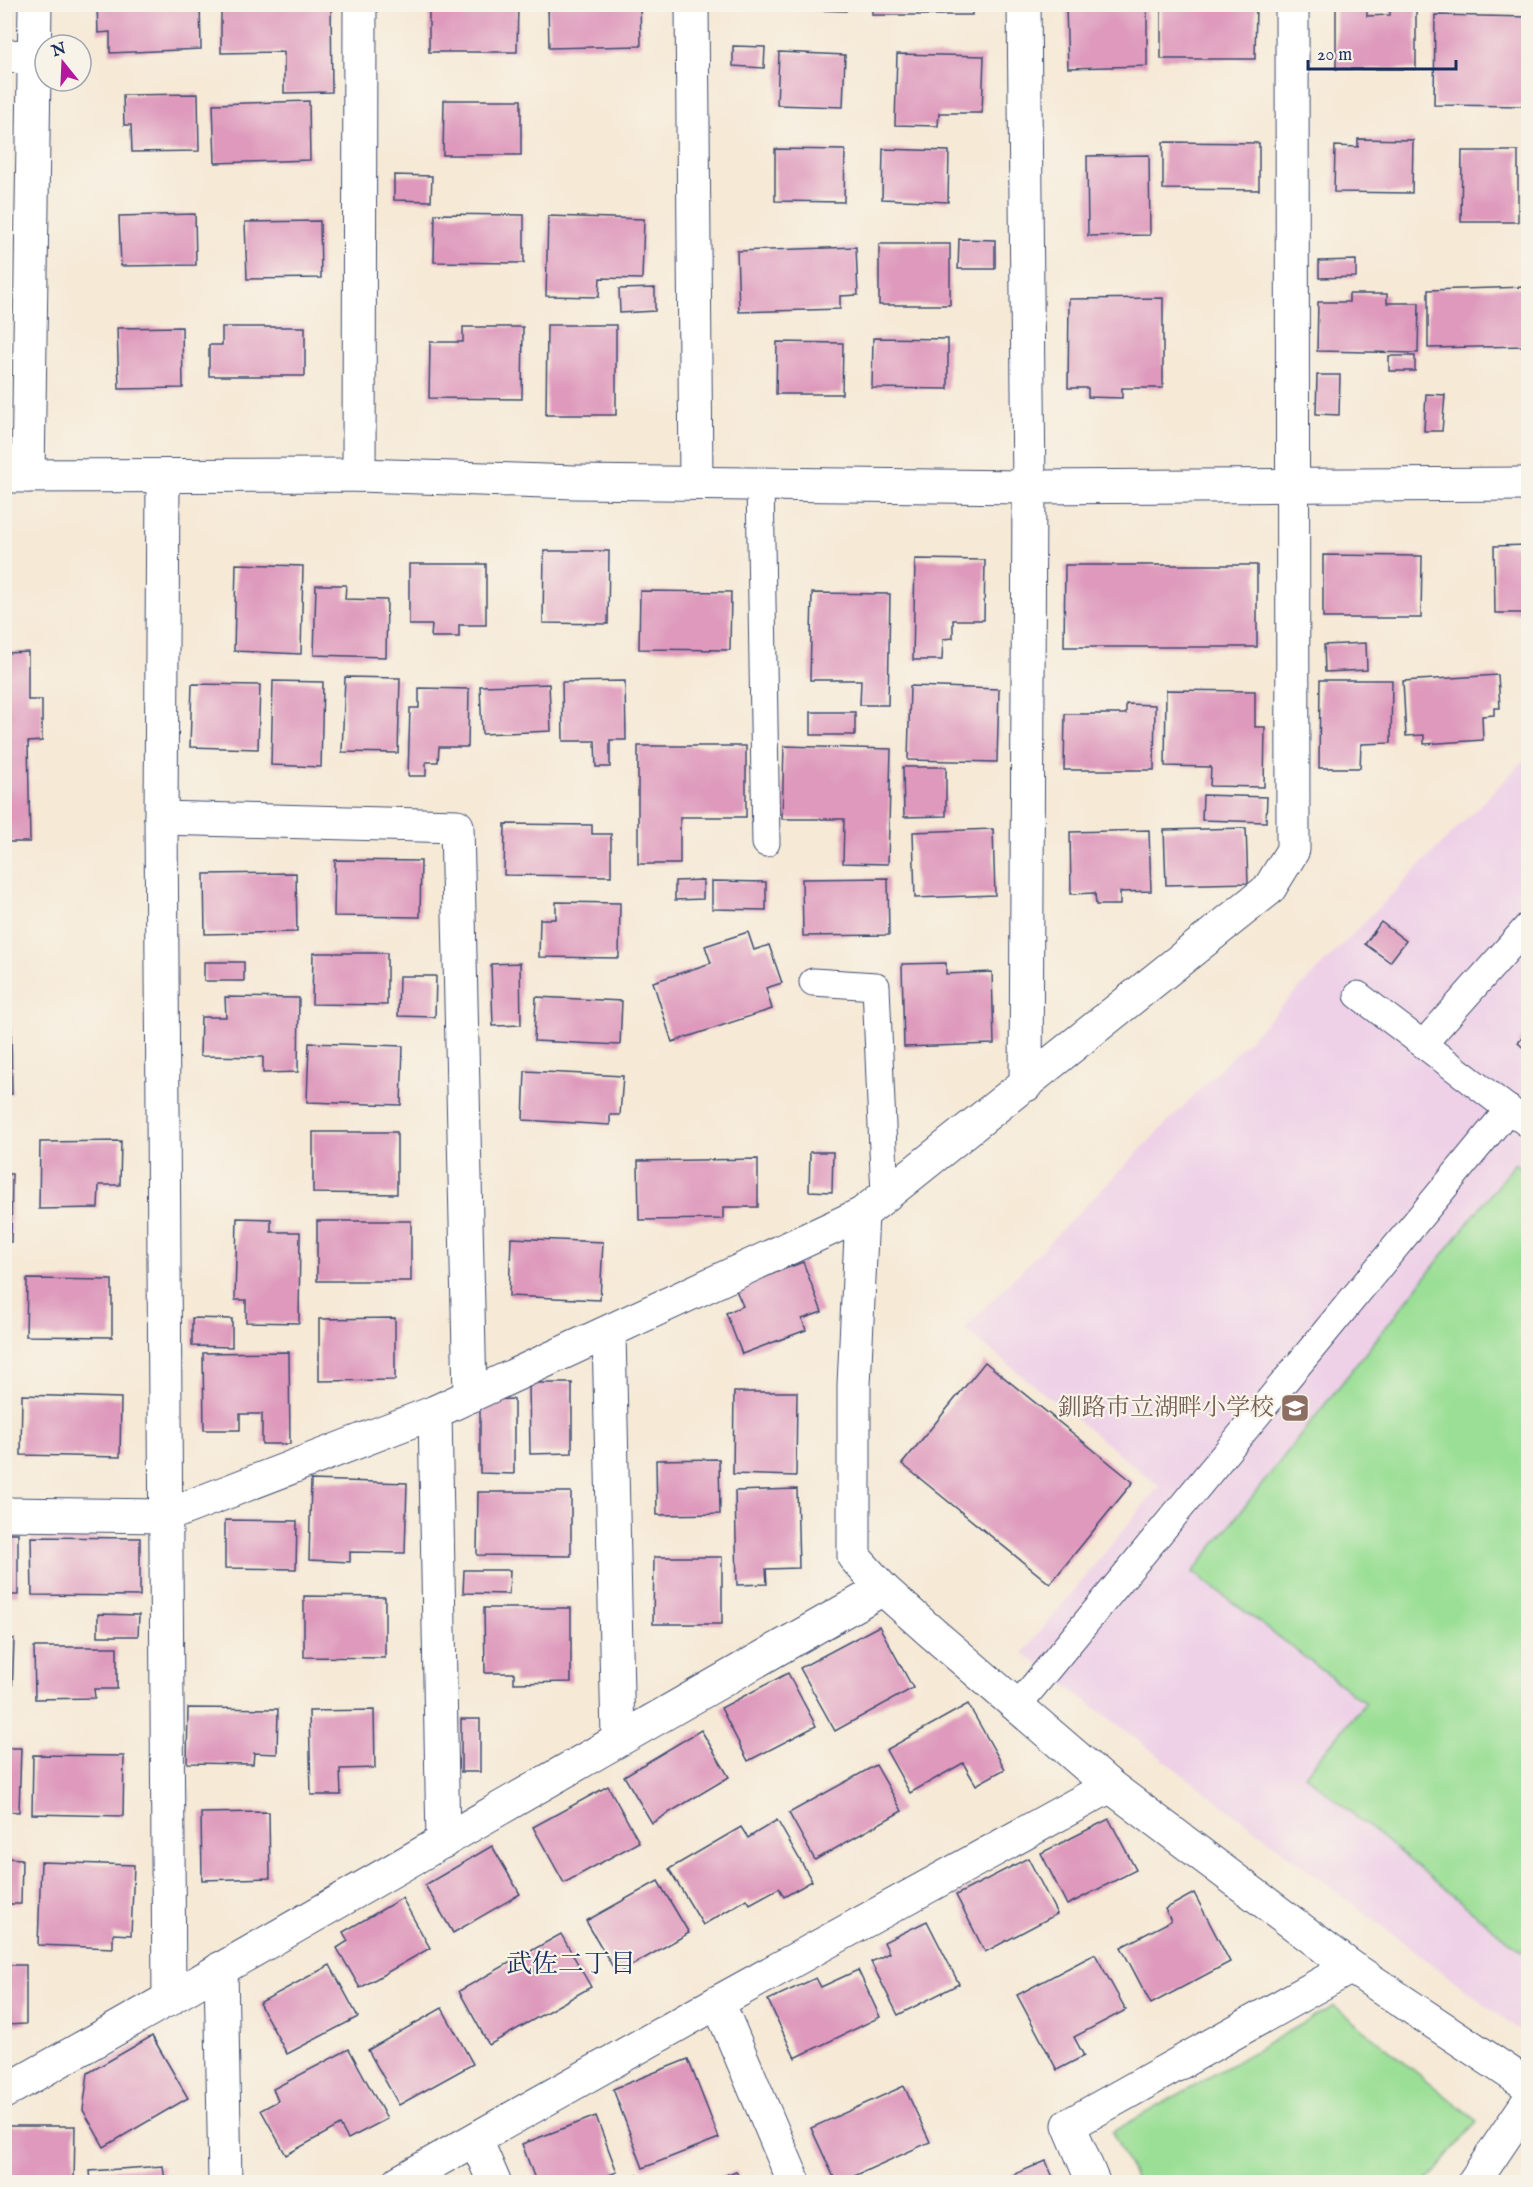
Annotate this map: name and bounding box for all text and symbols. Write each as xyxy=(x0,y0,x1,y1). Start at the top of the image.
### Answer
north arrow xyxy=(33,33,93,93)
scale bar xyxy=(1308,33,1456,71)
text: N xyxy=(48,39,69,63)
text: 20 m xyxy=(1317,44,1352,67)
school or university icon: 釧路市立湖畔小学校 xyxy=(1279,1392,1311,1424)
place label: 釧路市立湖畔小学校 xyxy=(1058,1393,1274,1424)
district label: 武佐二丁目 xyxy=(506,1948,636,1981)

